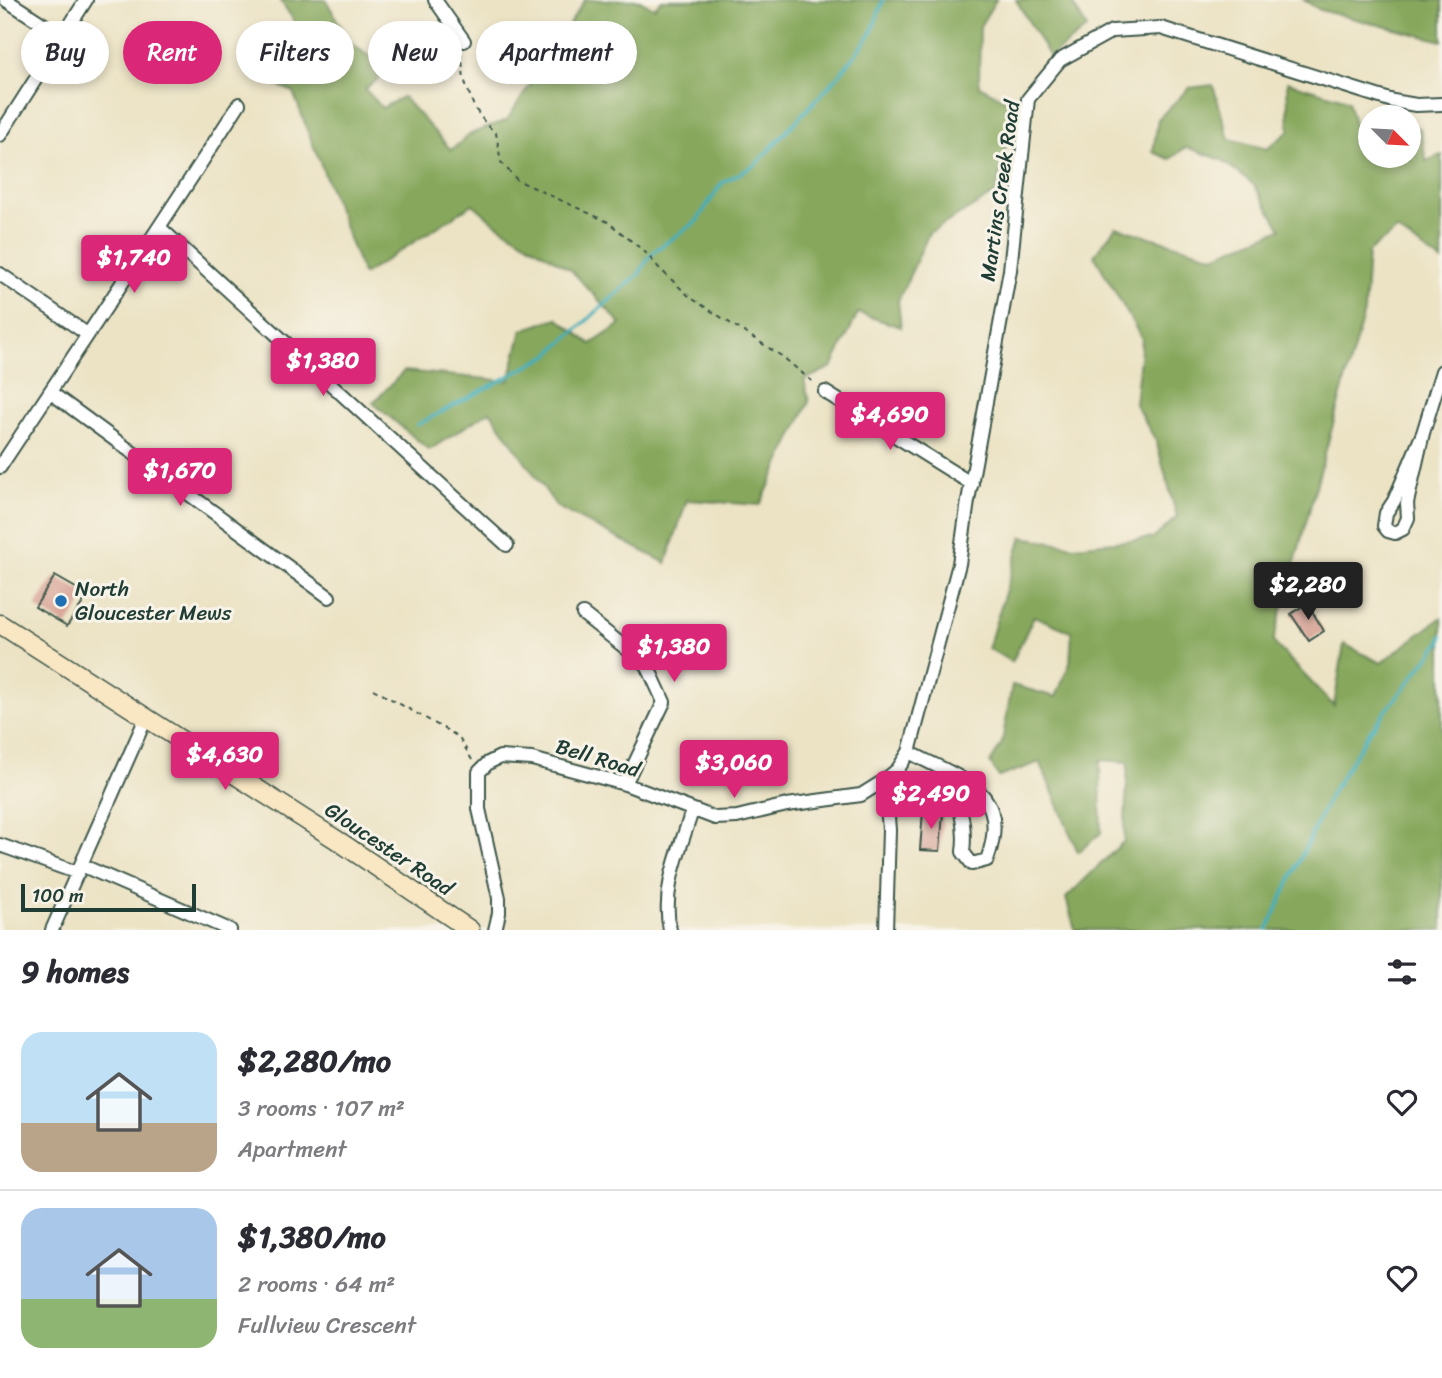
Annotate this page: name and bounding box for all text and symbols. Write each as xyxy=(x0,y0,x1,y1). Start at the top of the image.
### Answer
chip: Buy xyxy=(21,21,109,84)
chip: Rent xyxy=(123,21,222,84)
chip: Filters xyxy=(236,21,354,84)
chip: New xyxy=(368,21,462,84)
chip: Apartment xyxy=(476,21,637,84)
street label: Martins Creek Road xyxy=(969,96,1032,284)
north arrow xyxy=(1358,105,1421,168)
map controls xyxy=(1358,105,1421,168)
pin: $1,740 xyxy=(77,236,191,295)
text: $1,740 xyxy=(97,237,171,278)
pin: $1,380 xyxy=(266,338,380,398)
text: $1,380 xyxy=(287,340,359,381)
pin: $4,690 xyxy=(833,392,947,452)
text: $4,690 xyxy=(851,394,929,435)
pin: $1,670 xyxy=(123,448,237,508)
text: $1,670 xyxy=(144,450,216,491)
pin: $2,280 xyxy=(1251,562,1365,622)
text: $2,280 xyxy=(1270,564,1346,605)
place label: North Gloucester Mews xyxy=(75,570,232,632)
marker: North Gloucester Mews xyxy=(53,593,69,609)
pin: $1,380 xyxy=(617,624,731,684)
text: $1,380 xyxy=(638,626,710,667)
street label: Bell Road xyxy=(551,727,647,789)
pin: $4,630 xyxy=(168,732,282,792)
text: $4,630 xyxy=(187,734,263,775)
pin: $3,060 xyxy=(677,740,791,800)
text: $3,060 xyxy=(696,742,772,783)
pin: $2,490 xyxy=(874,772,988,831)
text: $2,490 xyxy=(892,773,970,814)
street label: Gloucester Road xyxy=(316,792,463,908)
text: 100 m xyxy=(32,879,84,912)
scale bar xyxy=(21,881,196,913)
text: 9 homes xyxy=(21,945,129,999)
icon: filters xyxy=(1383,953,1421,991)
text: $2,280/mo xyxy=(238,1034,391,1088)
icon: home xyxy=(77,1060,161,1144)
icon: heart xyxy=(1383,1083,1421,1121)
text: 3 rooms · 107 m² xyxy=(238,1088,405,1129)
text: Apartment xyxy=(238,1129,347,1170)
text: $1,380/mo xyxy=(238,1210,386,1264)
icon: home xyxy=(77,1236,161,1320)
icon: heart xyxy=(1383,1259,1421,1297)
text: 2 rooms · 64 m² xyxy=(238,1264,395,1305)
text: Fullview Crescent xyxy=(238,1305,416,1346)

